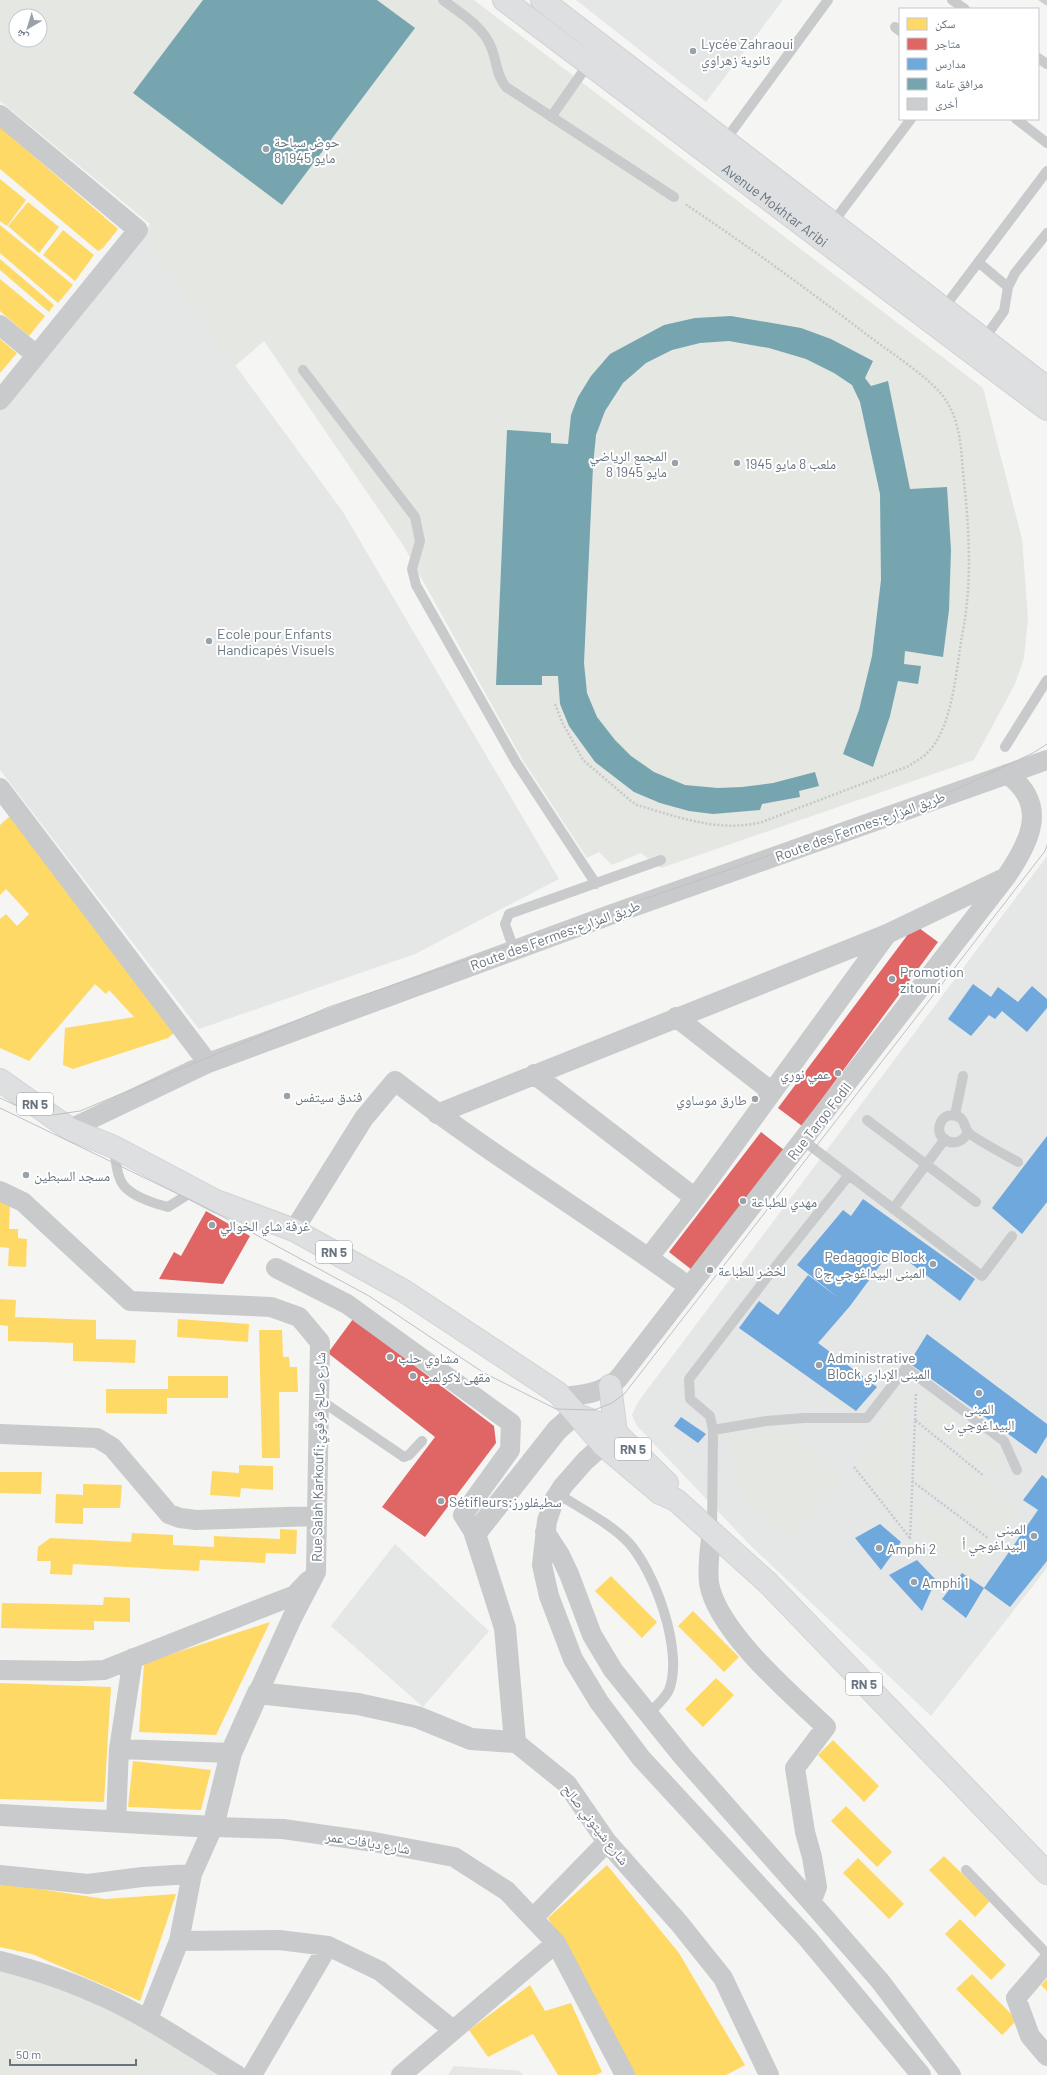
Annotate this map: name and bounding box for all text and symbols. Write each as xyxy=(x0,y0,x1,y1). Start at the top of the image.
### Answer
north arrow xyxy=(8,8,48,48)
legend xyxy=(899,8,1039,120)
text: سكن xyxy=(935,16,956,31)
text: ش xyxy=(13,26,31,45)
place label: Lycée Zahraoui ثانوية زهراوي xyxy=(701,35,793,71)
text: متاجر xyxy=(934,36,960,51)
marker: Lycée Zahraoui ثانوية زهراوي xyxy=(688,46,698,56)
text: مدارس xyxy=(935,56,966,71)
text: مرافق عامة xyxy=(935,76,983,91)
text: أخرى xyxy=(935,96,958,111)
place label: حوض سباحة 8 مايو 1945 xyxy=(274,133,340,167)
marker: حوض سباحة 8 مايو 1945 xyxy=(261,144,271,154)
street label: Avenue Mokhtar Aribi xyxy=(719,159,832,250)
place label: المجمع الرياضي 8 مايو 1945 xyxy=(589,447,667,481)
place label: ملعب 8 مايو 1945 xyxy=(745,455,836,473)
marker: المجمع الرياضي 8 مايو 1945 xyxy=(670,458,680,468)
marker: ملعب 8 مايو 1945 xyxy=(732,458,742,468)
place label: Ecole pour Enfants Handicapés Visuels xyxy=(217,625,335,658)
marker: Ecole pour Enfants Handicapés Visuels xyxy=(204,636,214,646)
street label: Route des Fermes;طريق المزارع xyxy=(773,787,948,867)
street label: Route des Fermes;طريق المزارع xyxy=(468,896,643,976)
place label: Promotion zitouni xyxy=(900,963,964,996)
marker: Promotion zitouni xyxy=(887,974,897,984)
place label: عمي نوري xyxy=(780,1065,830,1085)
marker: عمي نوري xyxy=(833,1068,843,1078)
street label: Rue Targo Fodil xyxy=(784,1079,854,1163)
place label: فندق سيتفس xyxy=(295,1088,363,1106)
marker: فندق سيتفس xyxy=(282,1091,292,1101)
place label: طارق موساوي xyxy=(676,1091,747,1111)
road number: RN 5 xyxy=(17,1093,53,1115)
marker: طارق موساوي xyxy=(750,1094,760,1104)
place label: مسجد السبطين xyxy=(34,1167,110,1185)
marker: مسجد السبطين xyxy=(21,1170,31,1180)
place label: مهدي للطباعة xyxy=(751,1193,817,1213)
marker: مهدي للطباعة xyxy=(738,1196,748,1206)
place label: غرفة شاي الخوالي xyxy=(220,1217,310,1237)
marker: غرفة شاي الخوالي xyxy=(207,1220,217,1230)
road number: RN 5 xyxy=(316,1241,352,1263)
place label: Pedagogic Block Cالمبنى البيداغوجي ج xyxy=(815,1248,925,1284)
marker: Pedagogic Block Cالمبنى البيداغوجي ج xyxy=(928,1259,938,1269)
place label: لخضر للطباعة xyxy=(718,1262,786,1280)
marker: لخضر للطباعة xyxy=(705,1265,715,1275)
place label: مشاوي حلب xyxy=(398,1349,459,1369)
place label: Administrative Block المبنى الإداري xyxy=(827,1349,930,1385)
street label: Rue Salah Karkoufi;شارع صالح قرقوي xyxy=(308,1352,332,1562)
marker: مشاوي حلب xyxy=(385,1352,395,1362)
marker: Administrative Block المبنى الإداري xyxy=(814,1360,824,1370)
place label: مقهى لاكولمب xyxy=(421,1368,490,1386)
marker: مقهى لاكولمب xyxy=(408,1371,418,1381)
marker: المبنى البيداغوجي ب xyxy=(974,1388,984,1398)
place label: المبنى البيداغوجي ب xyxy=(943,1400,1015,1436)
road number: RN 5 xyxy=(615,1438,651,1460)
place label: Sétifleurs;سطيفلورز xyxy=(449,1493,562,1511)
marker: Sétifleurs;سطيفلورز xyxy=(436,1496,446,1506)
place label: المبنى البيداغوجي أ xyxy=(962,1520,1026,1556)
marker: المبنى البيداغوجي أ xyxy=(1029,1531,1039,1541)
place label: Amphi 2 xyxy=(887,1540,936,1557)
marker: Amphi 2 xyxy=(874,1543,884,1553)
place label: Amphi 1 xyxy=(922,1574,969,1591)
marker: Amphi 1 xyxy=(909,1577,919,1587)
road number: RN 5 xyxy=(846,1673,882,1695)
street label: شارع شيتوني صالح xyxy=(556,1780,633,1870)
street label: شارع ديافات عمر xyxy=(323,1827,411,1859)
scale bar xyxy=(10,2041,136,2067)
text: 50 m xyxy=(16,2047,41,2061)

